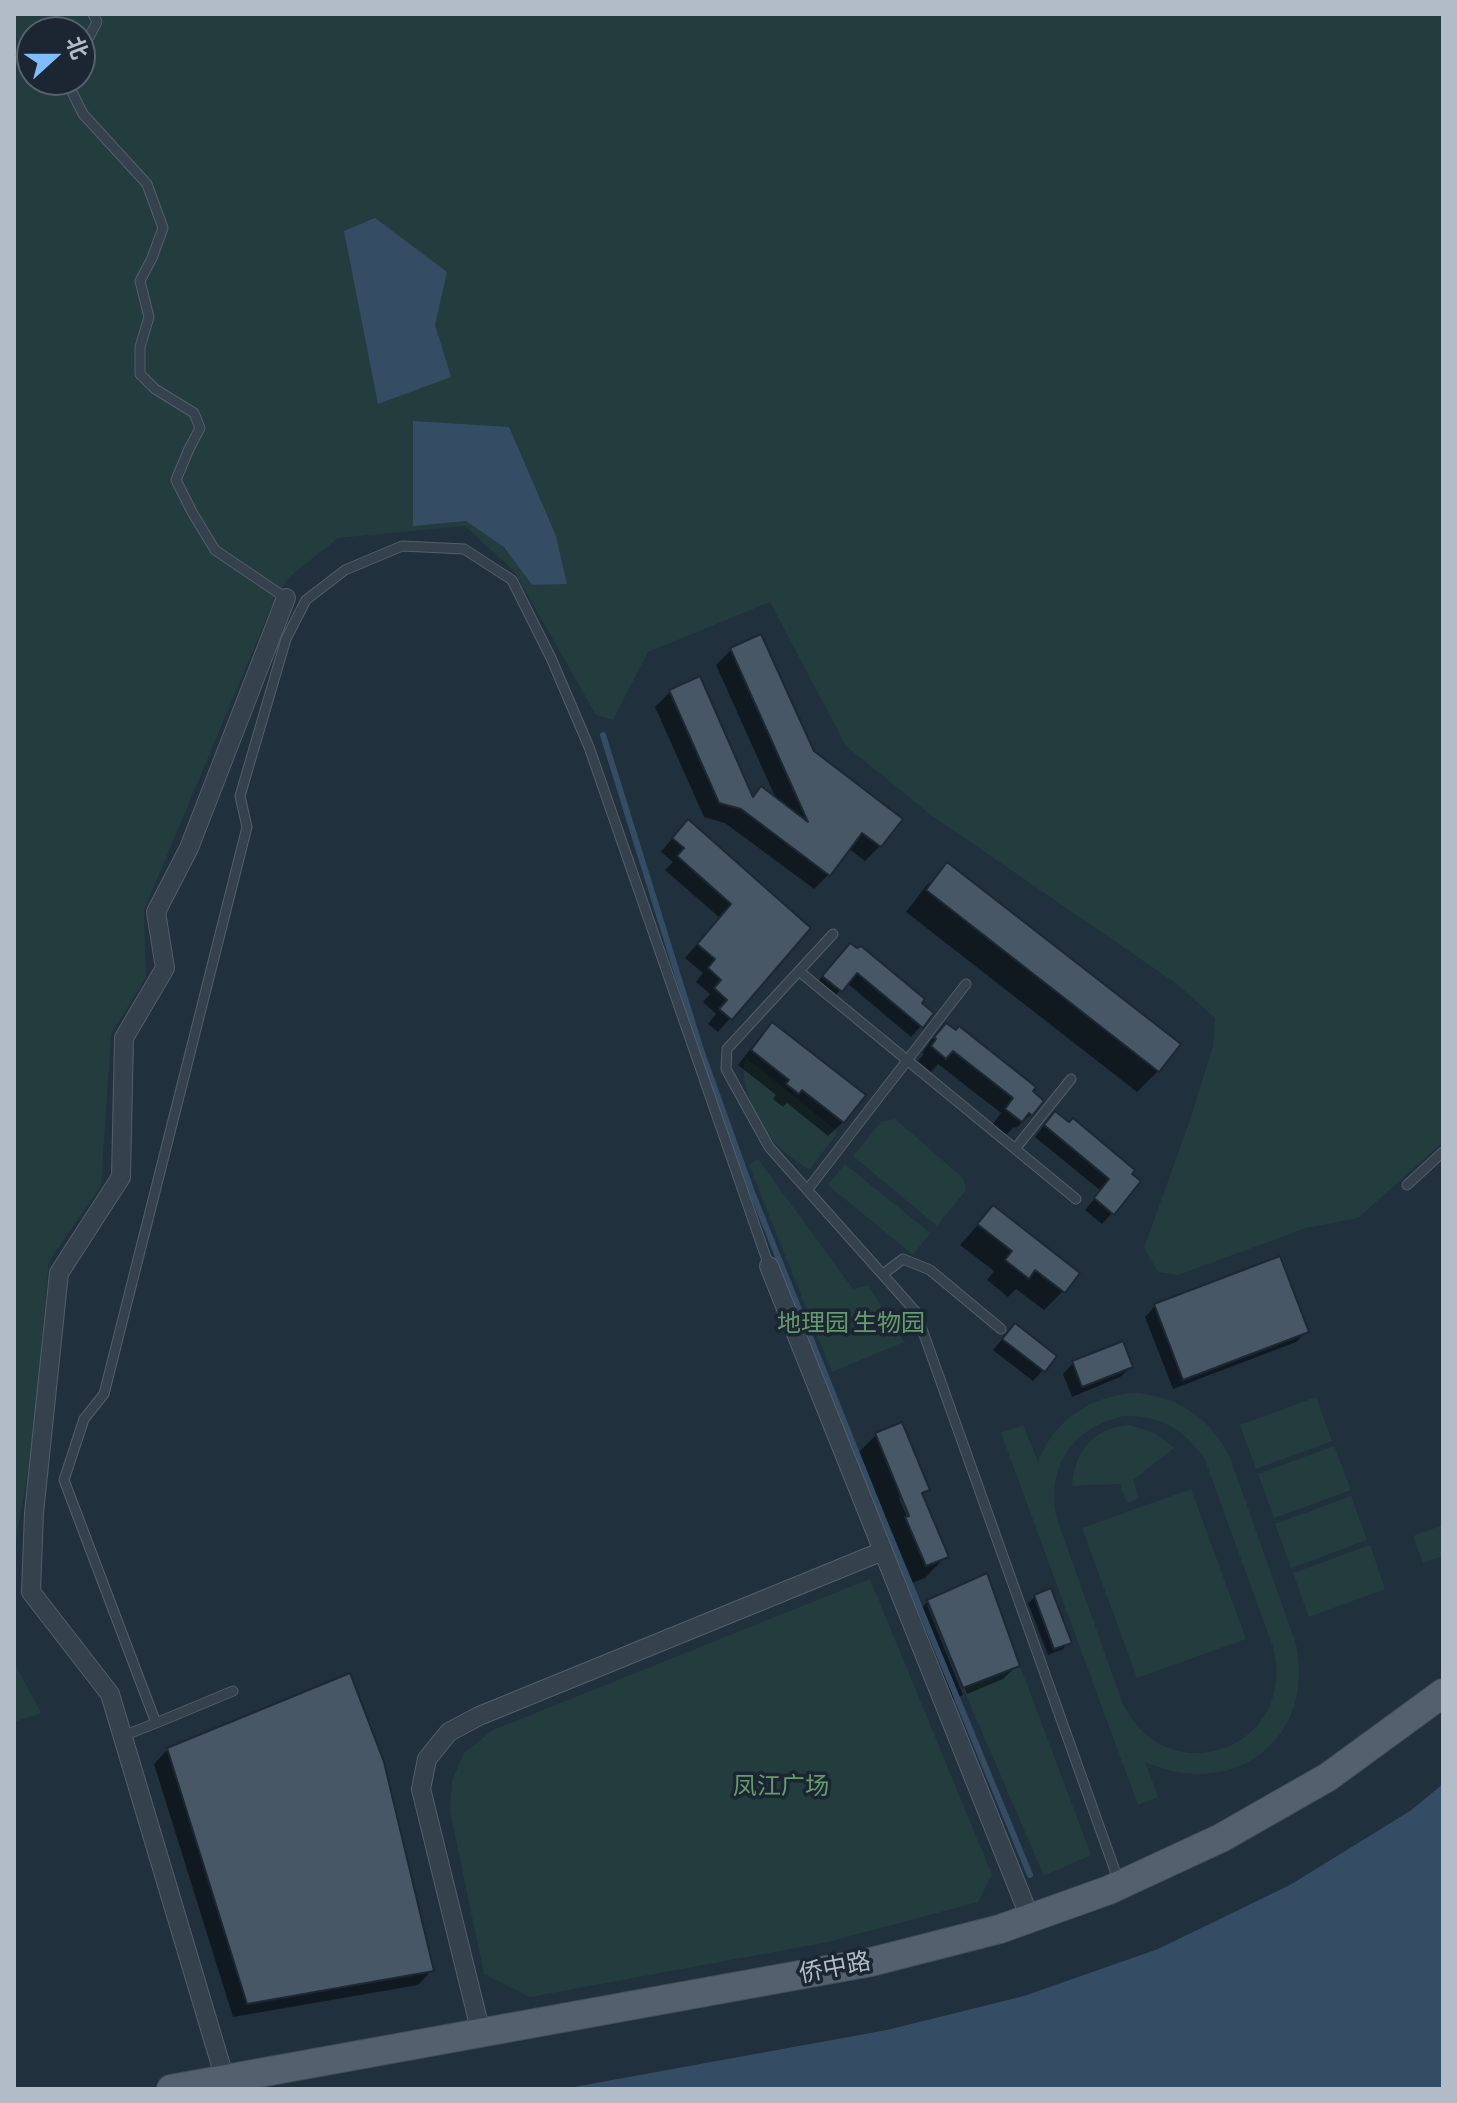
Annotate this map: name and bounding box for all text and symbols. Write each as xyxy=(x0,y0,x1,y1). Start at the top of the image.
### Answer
north arrow xyxy=(16,16,96,96)
text: 北 xyxy=(62,34,91,62)
park label: 地理园 生物园 xyxy=(777,1310,925,1338)
park label: 凤江广场 xyxy=(733,1773,829,1801)
street label: 侨中路 xyxy=(797,1947,873,1989)

